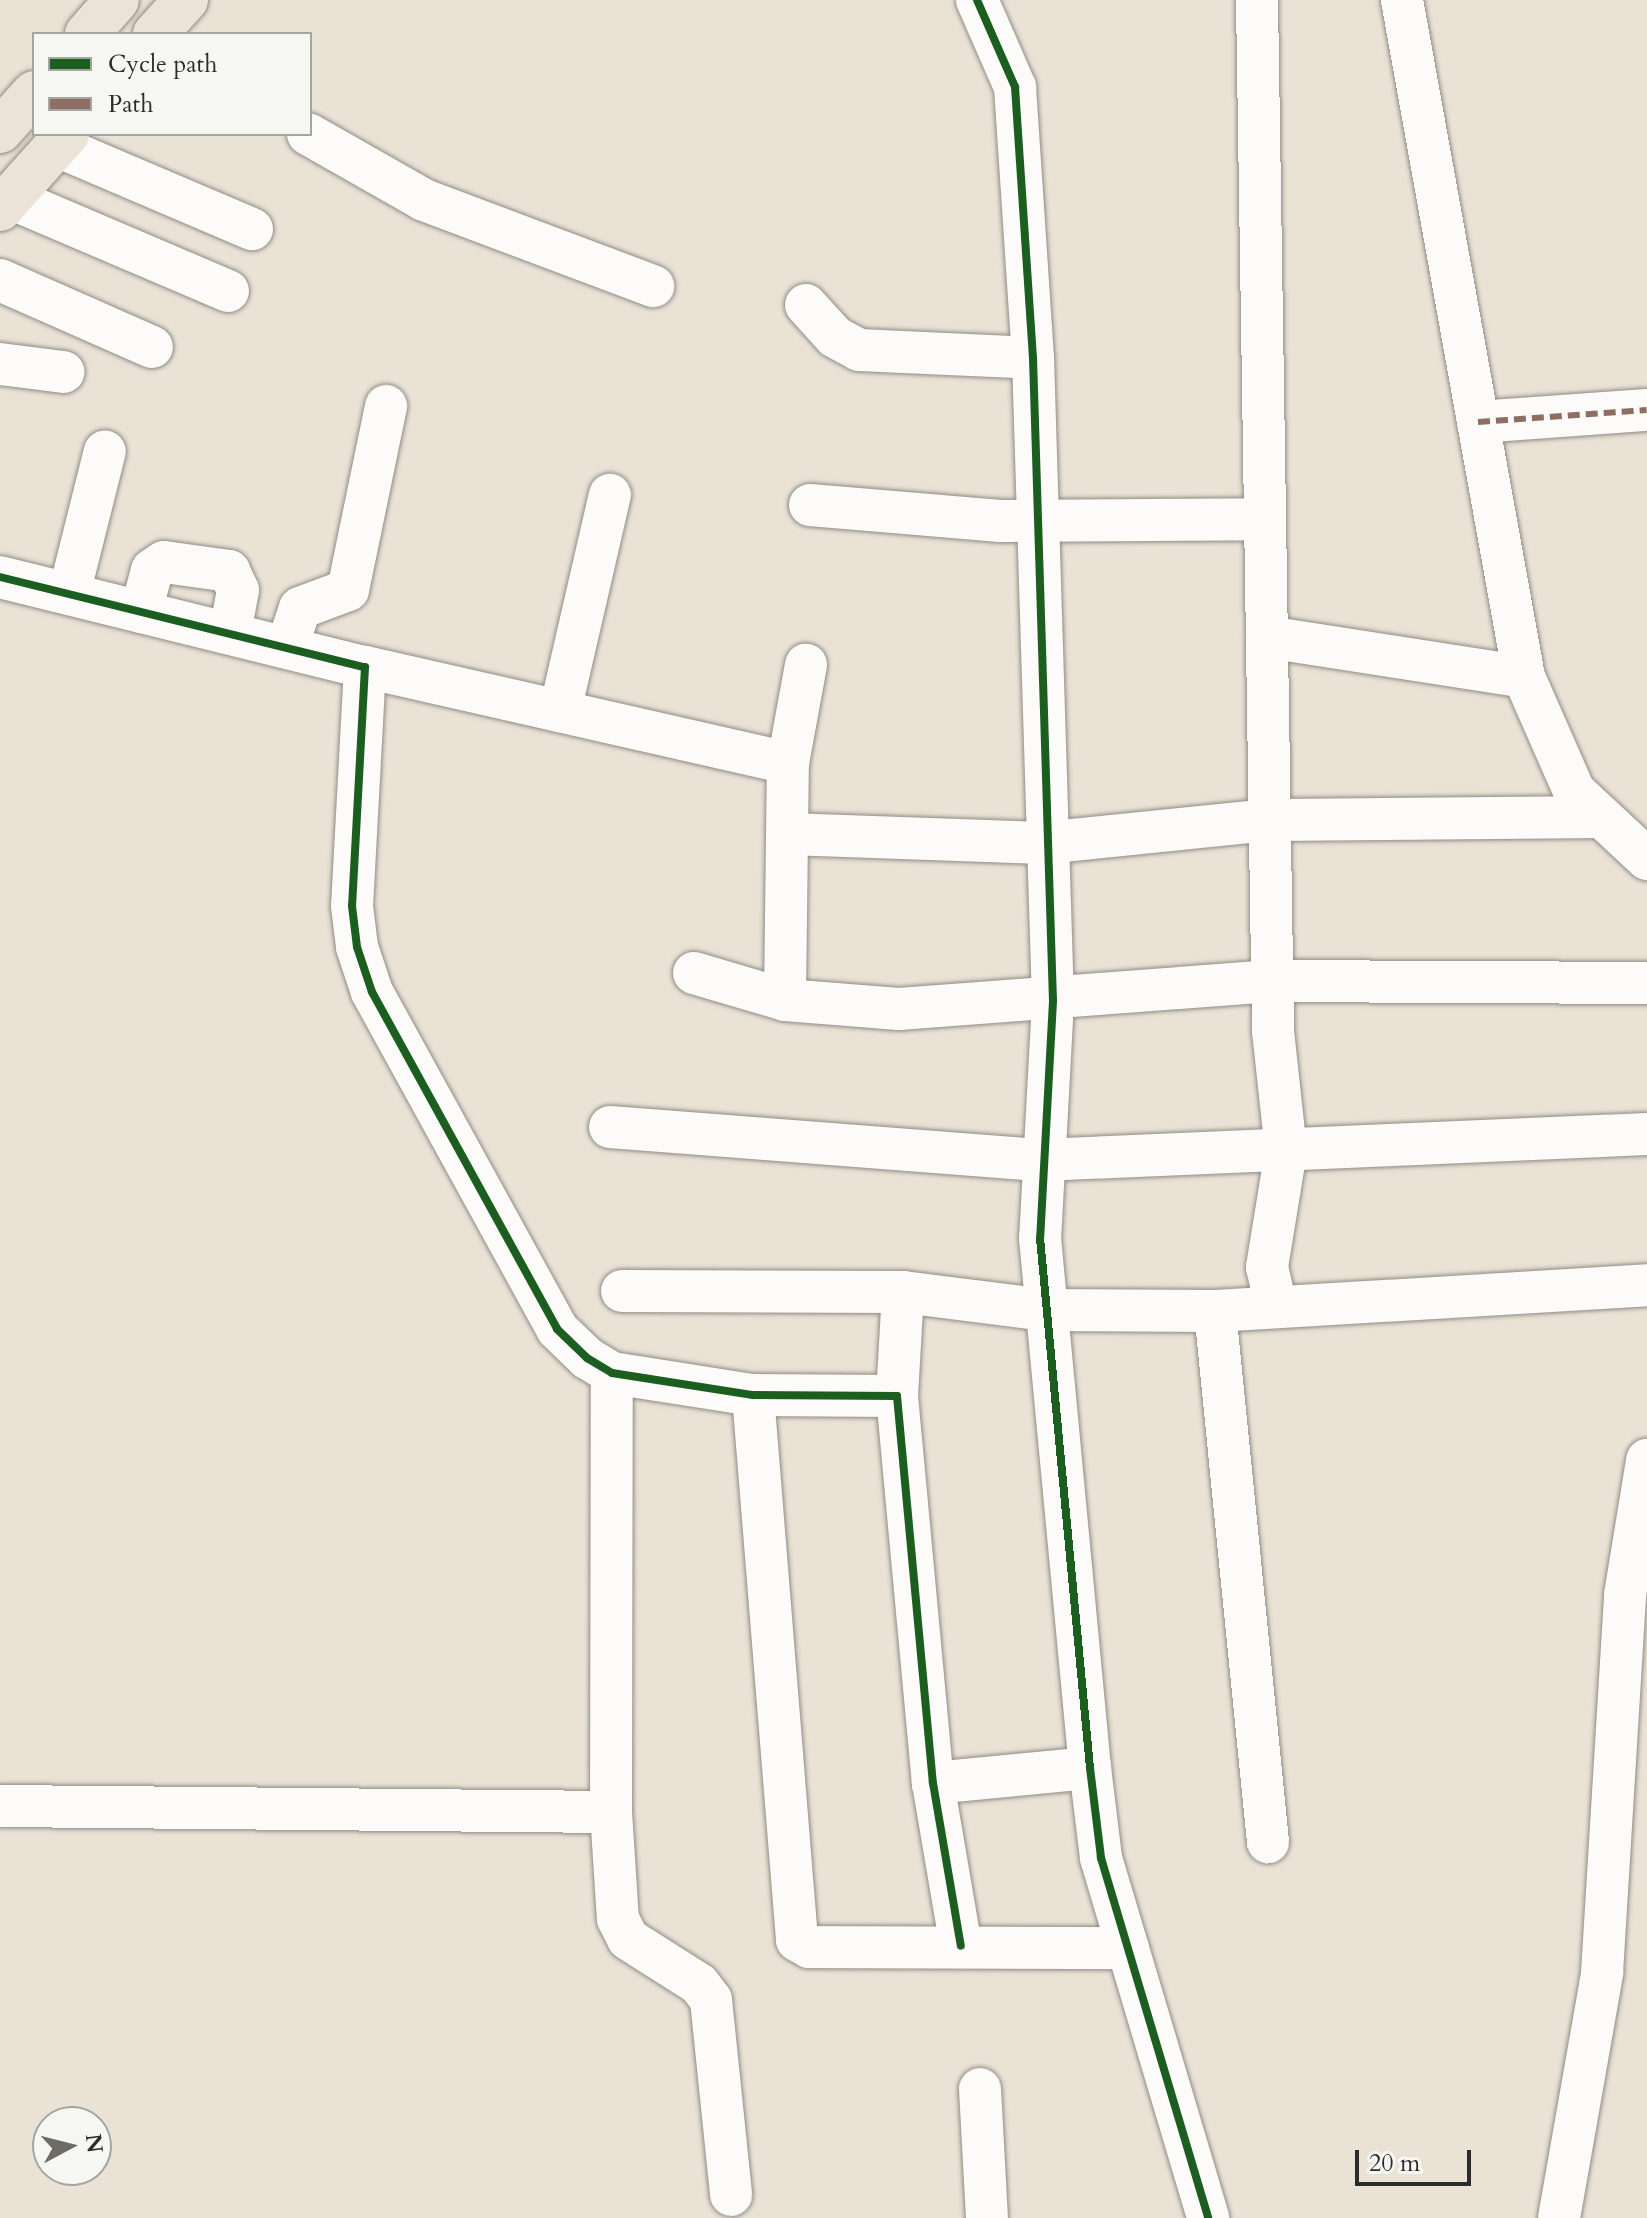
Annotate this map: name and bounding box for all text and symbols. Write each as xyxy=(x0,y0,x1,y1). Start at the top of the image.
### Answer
legend xyxy=(32,32,312,136)
text: Cycle path xyxy=(108,48,217,81)
text: Path xyxy=(108,88,153,121)
north arrow xyxy=(32,2106,112,2186)
text: N xyxy=(78,2132,110,2155)
scale bar xyxy=(1359,2134,1475,2184)
text: 20 m xyxy=(1369,2147,1420,2180)

